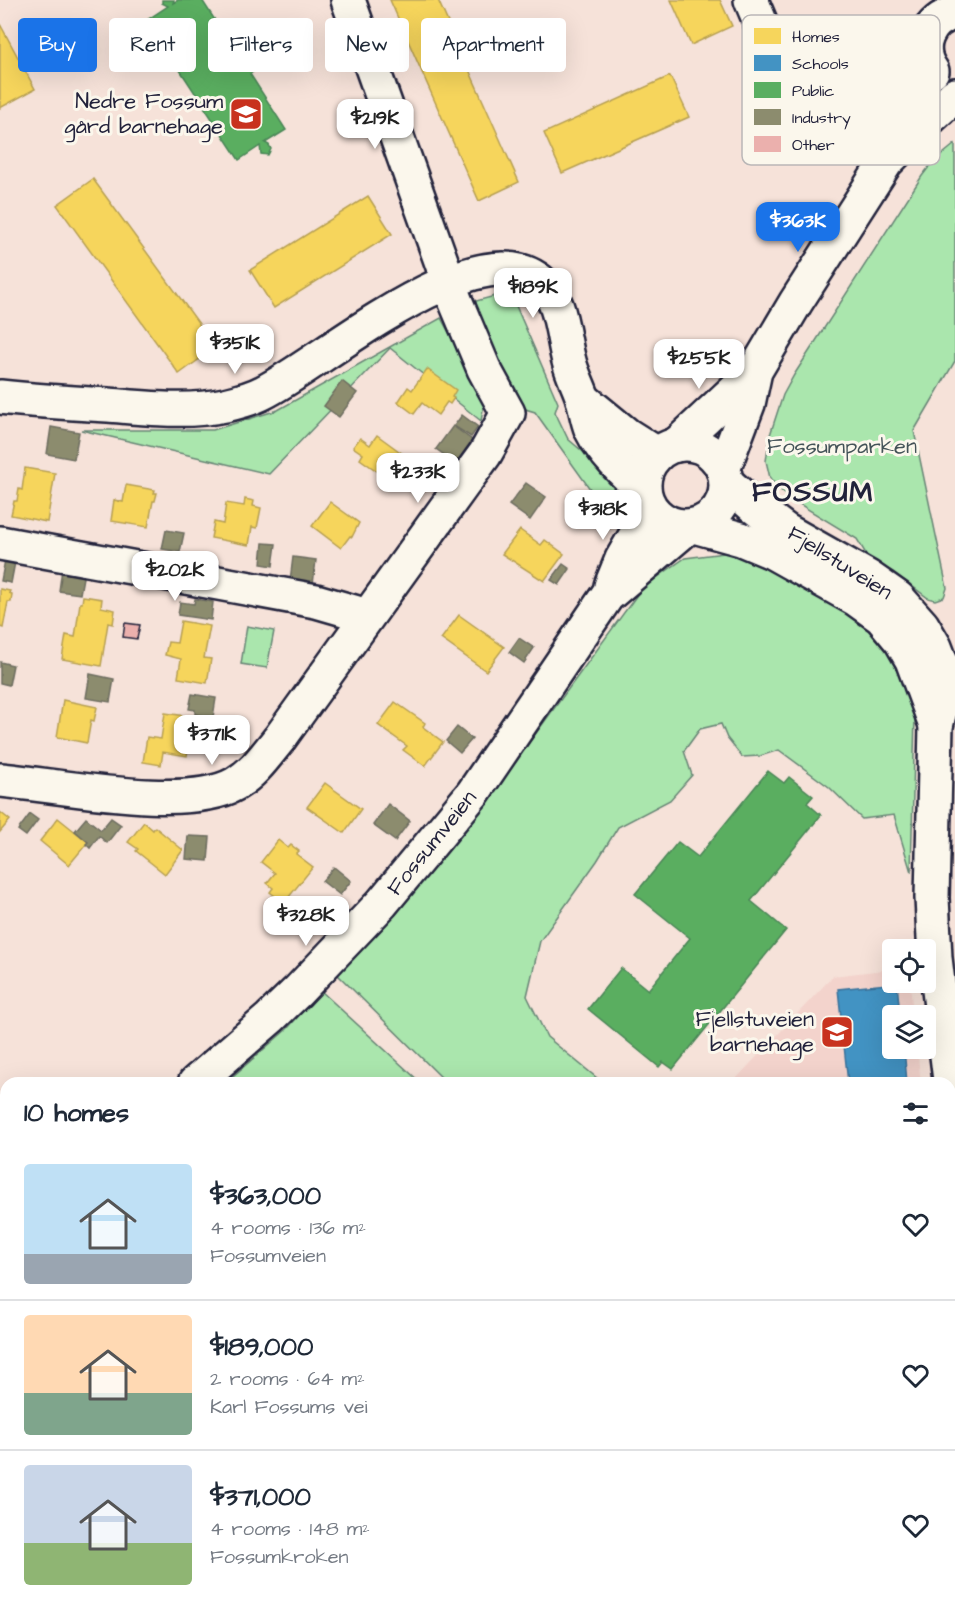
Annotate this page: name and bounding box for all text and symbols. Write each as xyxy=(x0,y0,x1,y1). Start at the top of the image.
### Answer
legend xyxy=(742,15,940,165)
chip: Buy xyxy=(18,18,97,72)
chip: Rent xyxy=(109,18,196,72)
chip: Filters xyxy=(208,18,313,72)
chip: New xyxy=(325,18,409,72)
chip: Apartment xyxy=(421,18,566,72)
text: Homes xyxy=(792,26,840,48)
text: Schools xyxy=(792,53,849,75)
text: Public xyxy=(792,80,834,102)
place label: Nedre Fossum gård barnehage xyxy=(64,86,223,143)
school or university icon: Nedre Fossum gård barnehage xyxy=(228,96,264,132)
pin: $219K xyxy=(333,99,417,150)
text: $219K xyxy=(351,104,399,132)
text: Industry xyxy=(792,107,851,130)
text: Other xyxy=(792,134,835,156)
pin: $363K xyxy=(756,202,840,253)
text: $363K xyxy=(770,207,826,235)
pin: $189K xyxy=(491,268,575,319)
text: $189K xyxy=(508,273,558,301)
pin: $351K xyxy=(193,324,277,375)
text: $351K xyxy=(210,329,260,357)
pin: $255K xyxy=(657,339,741,390)
text: $255K xyxy=(667,344,731,372)
park label: Fossumparken xyxy=(767,431,917,462)
pin: $233K xyxy=(376,453,460,504)
text: $233K xyxy=(390,458,446,486)
district label: FOSSUM xyxy=(752,473,874,512)
pin: $318K xyxy=(561,490,645,541)
text: $318K xyxy=(579,495,627,523)
street label: Fjellstuveien xyxy=(781,518,899,608)
pin: $202K xyxy=(133,551,217,602)
text: $202K xyxy=(146,556,204,584)
pin: $371K xyxy=(170,715,254,766)
text: $371K xyxy=(188,720,236,748)
street label: Fossumveien xyxy=(380,784,484,902)
pin: $328K xyxy=(264,896,348,947)
text: $328K xyxy=(277,901,335,929)
map controls xyxy=(882,939,936,1059)
button: locate xyxy=(882,939,936,993)
place label: Fjellstuveien barnehage xyxy=(695,1004,814,1061)
button: layers xyxy=(882,1005,936,1059)
school or university icon: Fjellstuveien barnehage xyxy=(819,1014,855,1050)
text: 10 homes xyxy=(24,1095,129,1131)
icon: filters xyxy=(899,1097,932,1130)
text: $363,000 xyxy=(210,1178,321,1214)
icon: home xyxy=(72,1188,144,1260)
icon: heart xyxy=(899,1208,932,1241)
text: 4 rooms · 136 m² xyxy=(210,1214,366,1242)
text: Fossumveien xyxy=(210,1242,326,1270)
text: $189,000 xyxy=(210,1329,313,1365)
icon: home xyxy=(72,1339,144,1411)
icon: heart xyxy=(899,1359,932,1392)
text: 2 rooms · 64 m² xyxy=(210,1365,365,1393)
text: Karl Fossums vei xyxy=(210,1393,368,1421)
text: $371,000 xyxy=(210,1479,311,1515)
icon: home xyxy=(72,1489,144,1561)
icon: heart xyxy=(899,1509,932,1542)
text: 4 rooms · 148 m² xyxy=(210,1515,370,1543)
text: Fossumkroken xyxy=(210,1543,349,1571)

